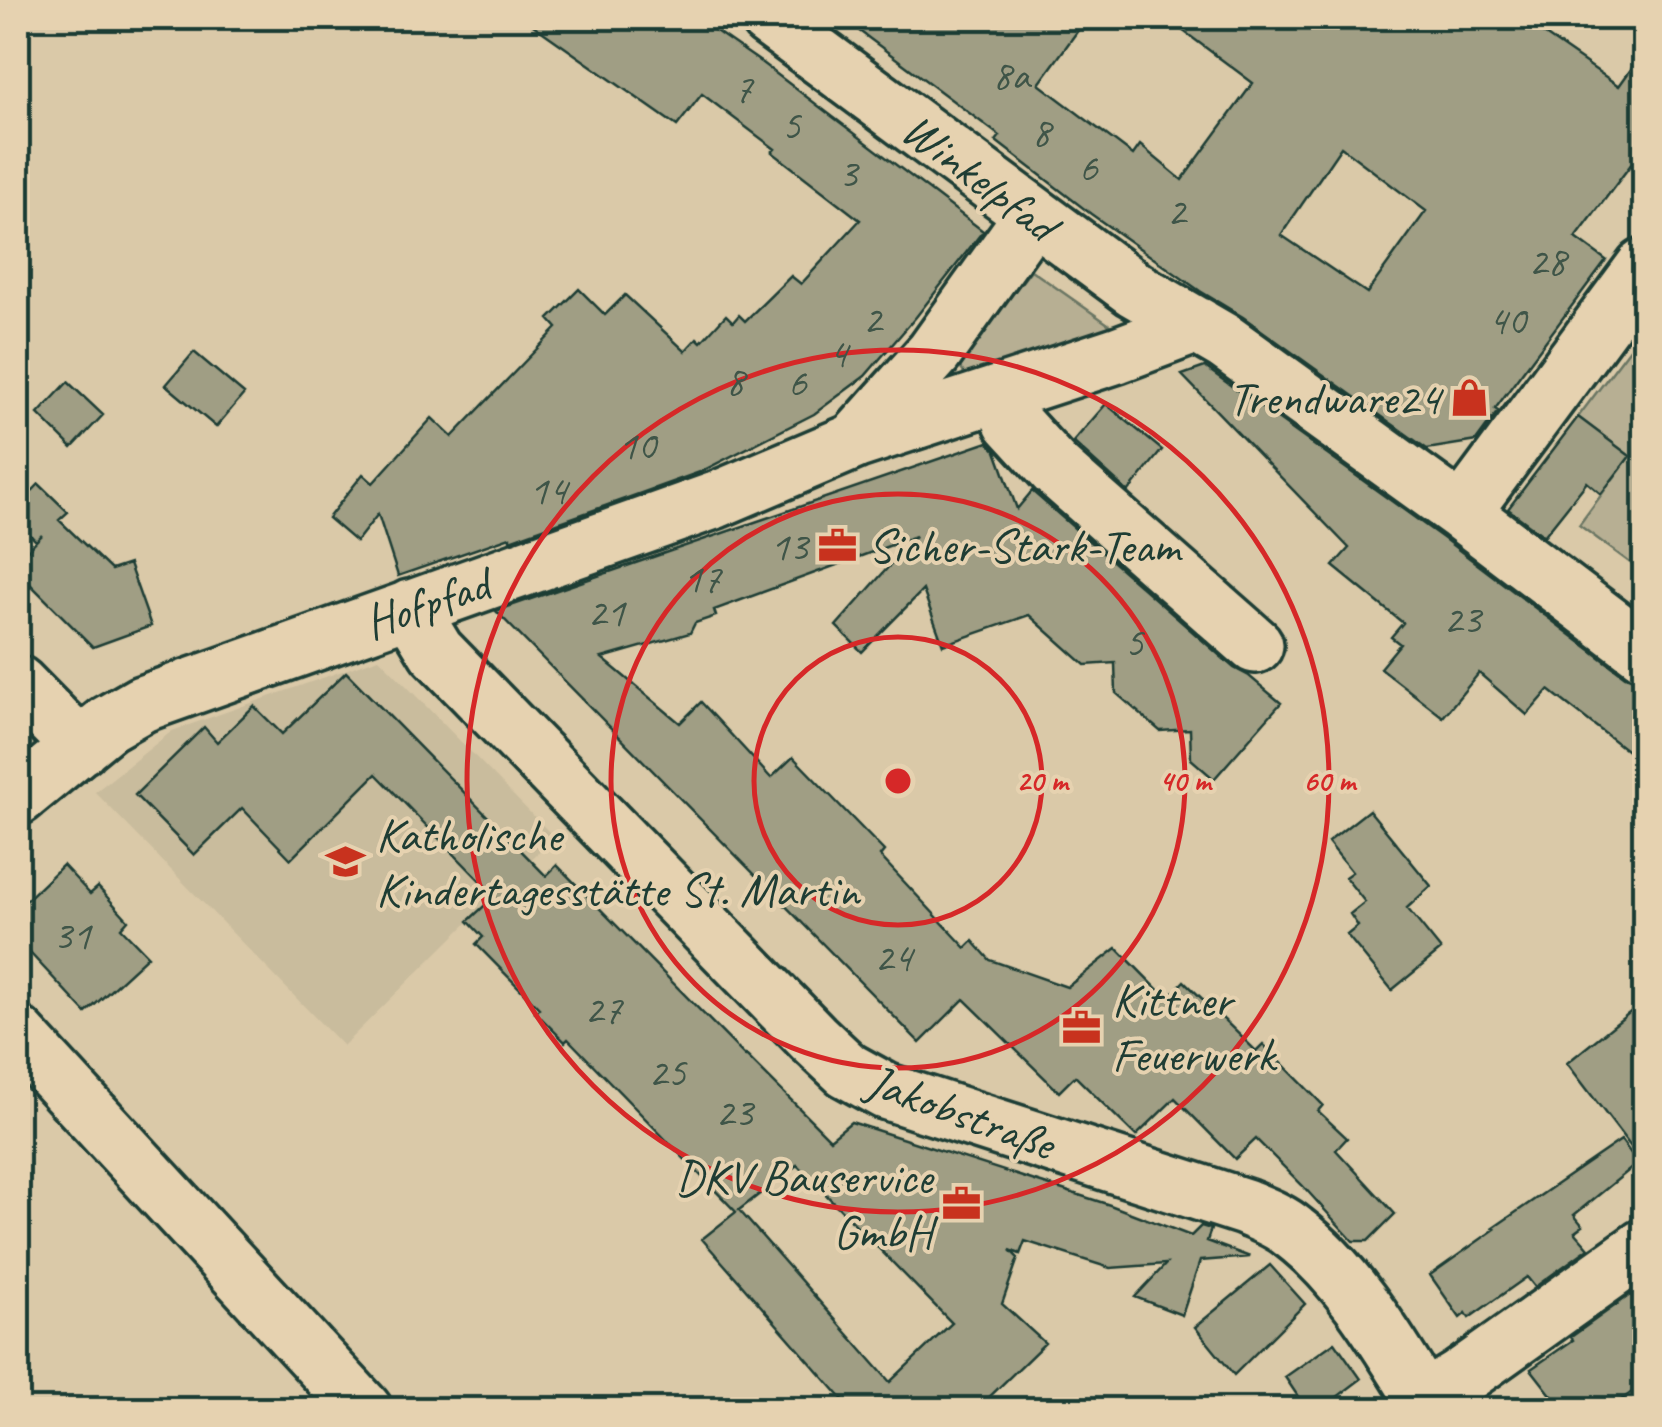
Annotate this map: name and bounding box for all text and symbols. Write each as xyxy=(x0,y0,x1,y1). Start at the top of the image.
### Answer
house number: 8a xyxy=(992,49,1032,102)
house number: 7 xyxy=(734,62,755,115)
house number: 5 xyxy=(782,99,803,152)
street label: Winkelpfad xyxy=(890,99,1074,258)
house number: 8 xyxy=(1032,106,1055,159)
house number: 6 xyxy=(1079,141,1099,194)
house number: 3 xyxy=(839,147,861,200)
house number: 2 xyxy=(1167,185,1189,238)
house number: 28 xyxy=(1528,235,1570,288)
house number: 2 xyxy=(863,293,885,346)
house number: 40 xyxy=(1488,294,1529,347)
house number: 4 xyxy=(829,327,852,380)
house number: 8 xyxy=(726,355,749,408)
house number: 6 xyxy=(788,356,808,409)
place label: Trendware24 xyxy=(1228,368,1444,428)
shop icon: Trendware24 xyxy=(1449,376,1491,418)
house number: 10 xyxy=(618,419,659,472)
house number: 14 xyxy=(529,464,571,517)
place label: Sicher-Stark-Team xyxy=(868,516,1184,576)
house number: 13 xyxy=(770,520,811,573)
office icon: Sicher-Stark-Team xyxy=(817,524,859,566)
street label: Hofpfad xyxy=(356,551,503,652)
house number: 17 xyxy=(683,552,723,605)
house number: 21 xyxy=(587,586,627,639)
house number: 23 xyxy=(1443,593,1484,646)
house number: 5 xyxy=(1125,616,1146,669)
text: 20 m xyxy=(1016,762,1071,800)
text: 40 m xyxy=(1159,762,1214,800)
text: 60 m xyxy=(1303,762,1358,800)
centre of rings xyxy=(880,763,916,799)
place label: Katholische Kindertagesstätte St. Martin xyxy=(376,805,862,920)
school or university icon: Katholische Kindertagesstätte St. Martin xyxy=(325,841,367,883)
house number: 31 xyxy=(53,909,93,962)
house number: 24 xyxy=(874,931,916,984)
place label: Kittner Feuerwerk xyxy=(1112,970,1278,1085)
house number: 27 xyxy=(584,983,624,1036)
office icon: Kittner Feuerwerk xyxy=(1061,1006,1103,1048)
house number: 25 xyxy=(648,1046,688,1099)
street label: Jakobstraße xyxy=(857,1050,1065,1175)
house number: 23 xyxy=(715,1086,756,1139)
place label: DKV Bauservice GmbH xyxy=(675,1147,939,1262)
office icon: DKV Bauservice GmbH xyxy=(941,1183,983,1225)

